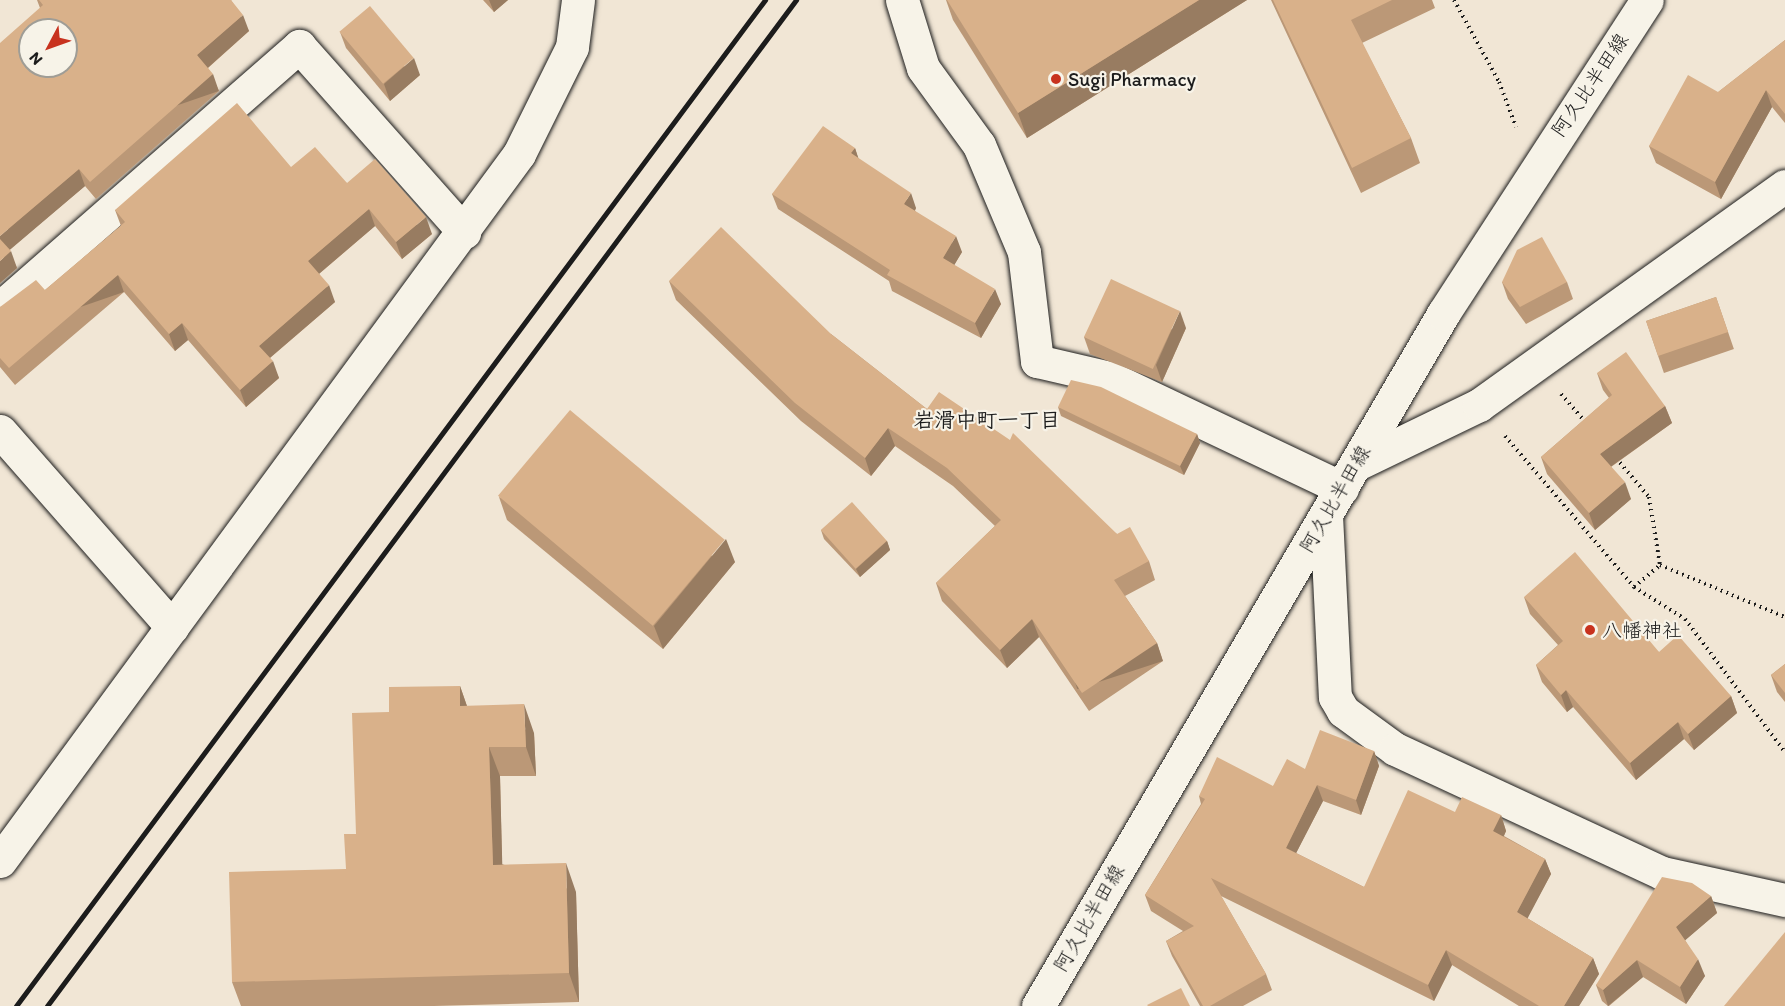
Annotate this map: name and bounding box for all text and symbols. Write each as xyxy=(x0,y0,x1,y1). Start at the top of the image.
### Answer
north arrow xyxy=(18,18,78,78)
street label: 阿久比半田線 xyxy=(1547,29,1633,141)
text: N xyxy=(25,49,46,69)
place label: Sugi Pharmacy xyxy=(1068,67,1196,91)
marker: Sugi Pharmacy xyxy=(1049,72,1063,86)
district label: 岩滑中町一丁目 xyxy=(914,407,1060,433)
street label: 阿久比半田線 xyxy=(1295,441,1375,557)
place label: 八幡神社 xyxy=(1602,618,1682,642)
marker: 八幡神社 xyxy=(1583,623,1597,637)
street label: 阿久比半田線 xyxy=(1049,860,1129,976)

